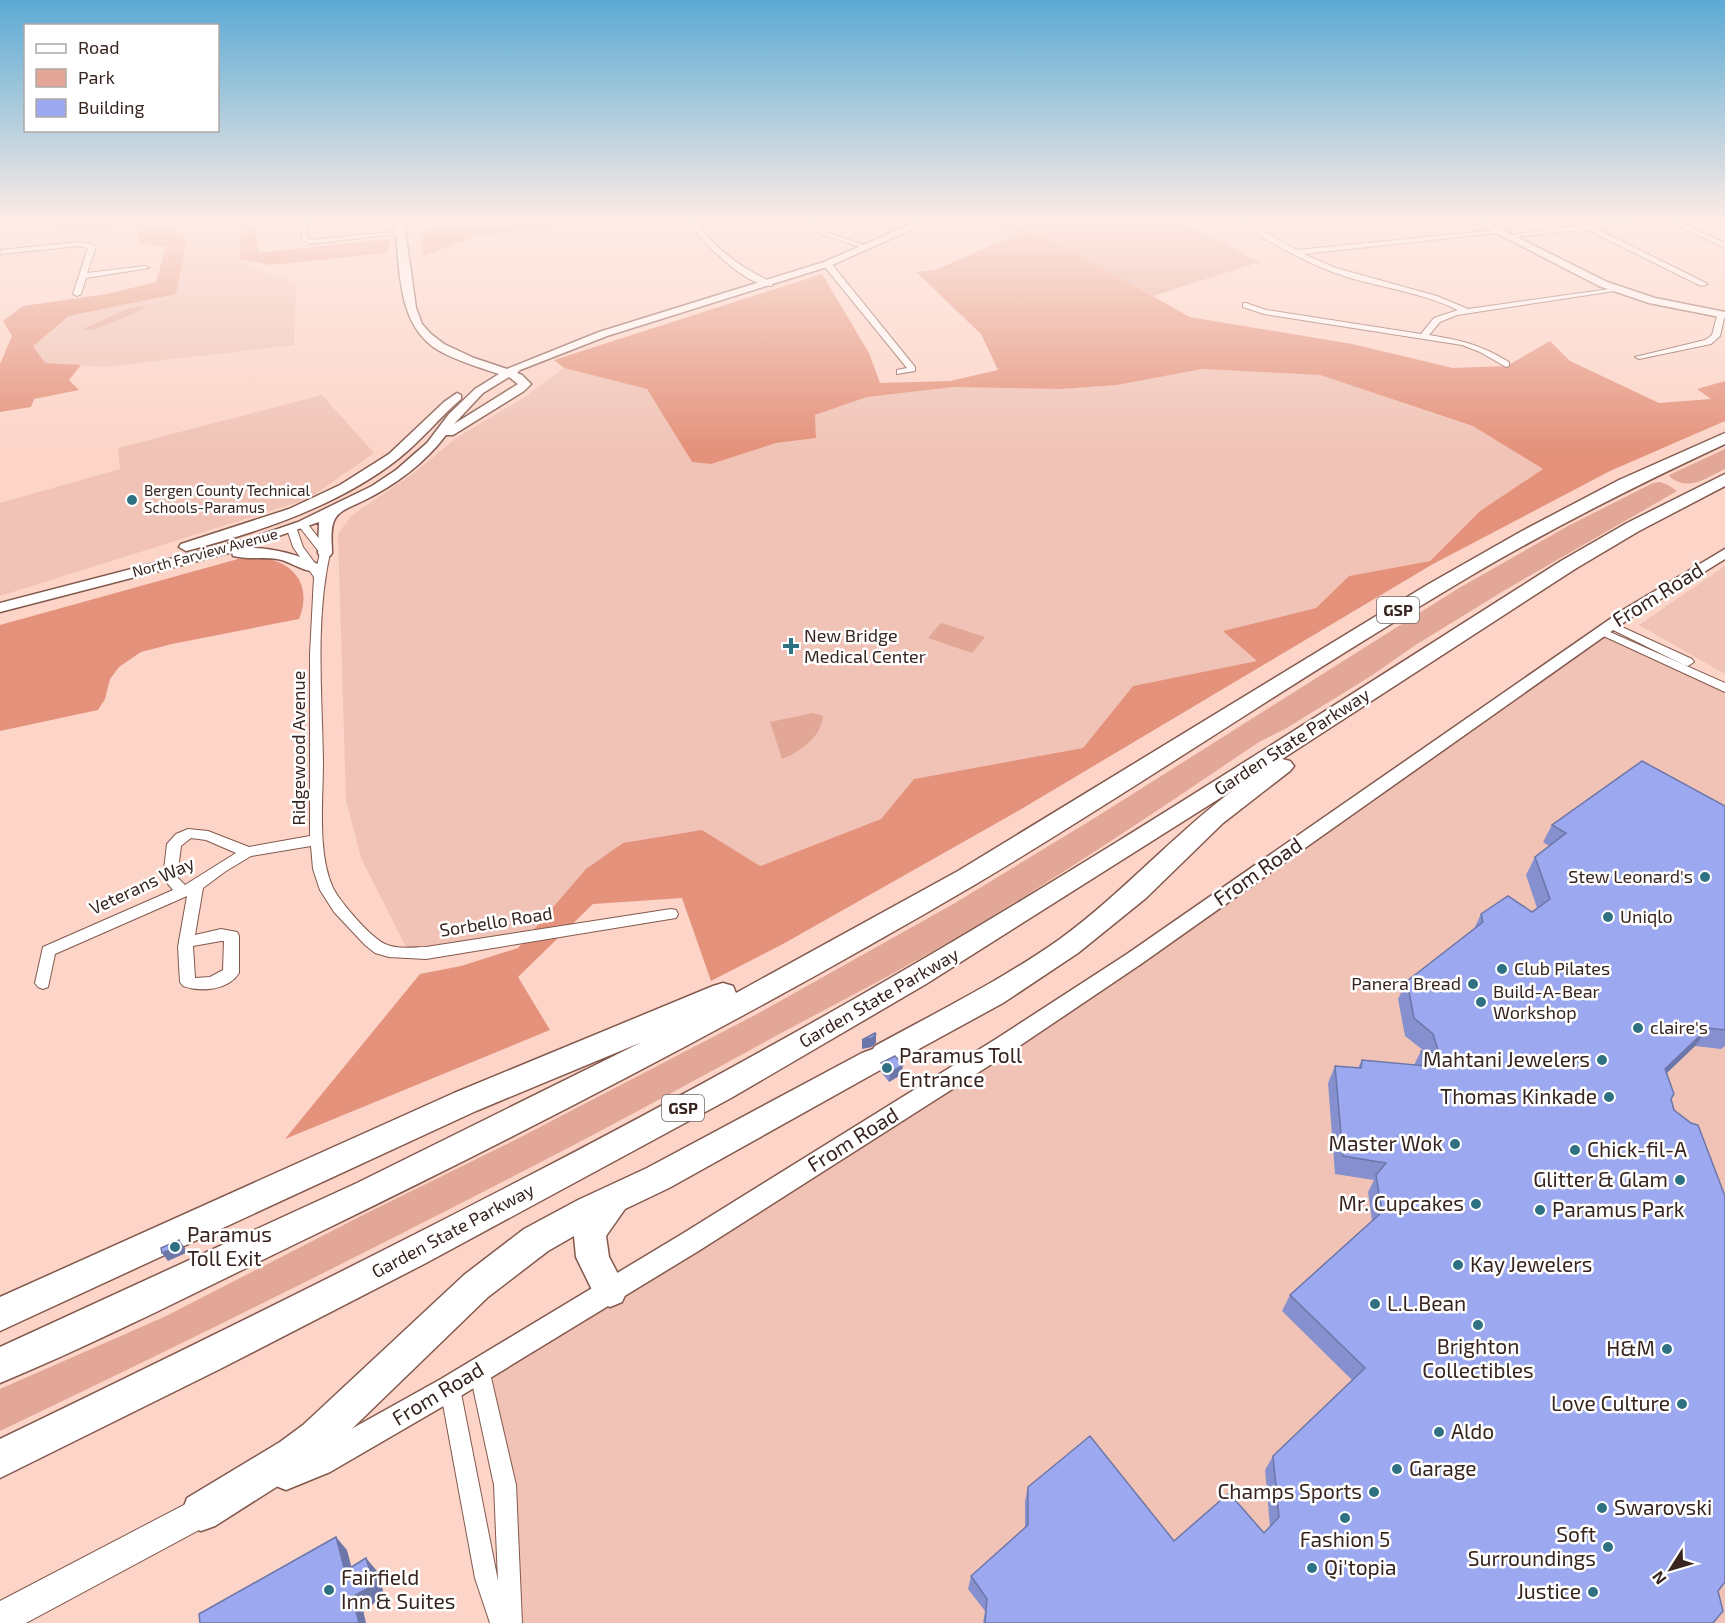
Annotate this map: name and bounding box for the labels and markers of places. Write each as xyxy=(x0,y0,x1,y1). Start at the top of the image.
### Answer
place label: Bergen County Technical Schools-Paramus xyxy=(144,481,311,516)
marker: Bergen County Technical Schools-Paramus xyxy=(125,493,139,507)
place label: New Bridge Medical Center xyxy=(804,624,926,667)
marker: New Bridge Medical Center xyxy=(782,637,800,655)
place label: Stew Leonard's xyxy=(1568,865,1693,887)
marker: Stew Leonard's xyxy=(1698,870,1712,884)
place label: Uniqlo xyxy=(1620,905,1673,927)
marker: Uniqlo xyxy=(1601,910,1615,924)
place label: Club Pilates xyxy=(1514,957,1610,979)
marker: Club Pilates xyxy=(1495,962,1509,976)
place label: Panera Bread xyxy=(1351,972,1461,994)
marker: Panera Bread xyxy=(1466,977,1480,991)
place label: Build-A-Bear Workshop xyxy=(1493,980,1600,1023)
marker: Build-A-Bear Workshop xyxy=(1474,995,1488,1009)
place label: claire's xyxy=(1650,1016,1708,1038)
marker: claire's xyxy=(1631,1021,1645,1035)
place label: Paramus Toll Entrance xyxy=(899,1042,1023,1091)
place label: Mahtani Jewelers xyxy=(1423,1046,1590,1071)
marker: Mahtani Jewelers xyxy=(1595,1053,1609,1067)
marker: Paramus Toll Entrance xyxy=(880,1061,894,1075)
place label: Thomas Kinkade xyxy=(1440,1083,1597,1108)
marker: Thomas Kinkade xyxy=(1602,1090,1616,1104)
place label: Master Wok xyxy=(1329,1130,1443,1155)
place label: Chick-fil-A xyxy=(1587,1136,1687,1161)
marker: Master Wok xyxy=(1448,1137,1462,1151)
marker: Chick-fil-A xyxy=(1568,1143,1582,1157)
place label: Glitter & Glam xyxy=(1533,1166,1668,1191)
marker: Glitter & Glam xyxy=(1673,1173,1687,1187)
place label: Mr. Cupcakes xyxy=(1339,1190,1464,1215)
place label: Paramus Park xyxy=(1552,1196,1685,1221)
marker: Mr. Cupcakes xyxy=(1469,1197,1483,1211)
marker: Paramus Park xyxy=(1533,1203,1547,1217)
place label: Paramus Toll Exit xyxy=(187,1221,272,1270)
marker: Paramus Toll Exit xyxy=(168,1240,182,1254)
place label: Kay Jewelers xyxy=(1470,1251,1592,1276)
marker: Kay Jewelers xyxy=(1451,1258,1465,1272)
place label: L.L.Bean xyxy=(1387,1290,1466,1315)
marker: L.L.Bean xyxy=(1368,1297,1382,1311)
marker: Brighton Collectibles xyxy=(1471,1318,1485,1332)
place label: Brighton Collectibles xyxy=(1422,1333,1534,1382)
place label: H&M xyxy=(1606,1335,1655,1360)
marker: H&M xyxy=(1660,1342,1674,1356)
place label: Love Culture xyxy=(1551,1390,1670,1415)
marker: Love Culture xyxy=(1675,1397,1689,1411)
place label: Aldo xyxy=(1451,1418,1494,1443)
marker: Aldo xyxy=(1432,1425,1446,1439)
place label: Garage xyxy=(1409,1455,1477,1480)
marker: Garage xyxy=(1390,1462,1404,1476)
place label: Champs Sports xyxy=(1217,1478,1362,1503)
marker: Champs Sports xyxy=(1367,1485,1381,1499)
place label: Swarovski xyxy=(1614,1494,1712,1519)
marker: Swarovski xyxy=(1595,1501,1609,1515)
marker: Fashion 5 xyxy=(1338,1511,1352,1525)
place label: Soft Surroundings xyxy=(1468,1521,1596,1570)
place label: Fashion 5 xyxy=(1300,1526,1390,1551)
marker: Soft Surroundings xyxy=(1601,1540,1615,1554)
place label: Qi'topia xyxy=(1324,1554,1397,1580)
marker: Qi'topia xyxy=(1305,1561,1319,1575)
place label: Fairfield Inn & Suites xyxy=(341,1564,455,1613)
place label: Justice xyxy=(1517,1578,1581,1603)
marker: Fairfield Inn & Suites xyxy=(322,1583,336,1597)
marker: Justice xyxy=(1586,1585,1600,1599)

